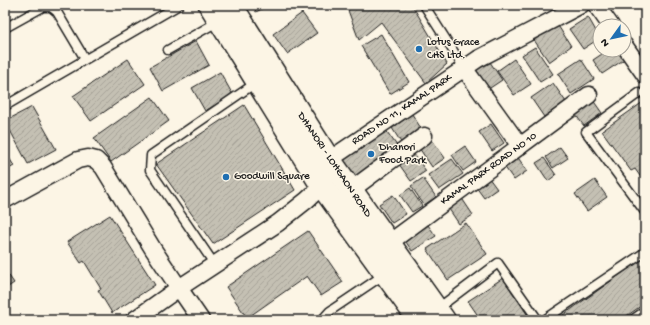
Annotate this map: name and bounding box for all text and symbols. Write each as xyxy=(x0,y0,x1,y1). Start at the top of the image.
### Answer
north arrow xyxy=(592,18,632,58)
text: N xyxy=(598,36,612,49)
place label: Lotus Grace CHS Ltd. xyxy=(427,37,480,62)
marker: Lotus Grace CHS Ltd. xyxy=(414,44,424,54)
street label: ROAD NO 11, KAMAL PARK xyxy=(350,71,456,148)
street label: DHANORI - LOHGAON ROAD xyxy=(294,110,374,220)
street label: KAMAL PARK ROAD NO 10 xyxy=(439,130,539,208)
place label: Dhanori Food Park xyxy=(378,142,427,167)
marker: Dhanori Food Park xyxy=(366,149,376,159)
place label: Goodwill Square xyxy=(234,171,310,183)
marker: Goodwill Square xyxy=(221,172,231,182)

